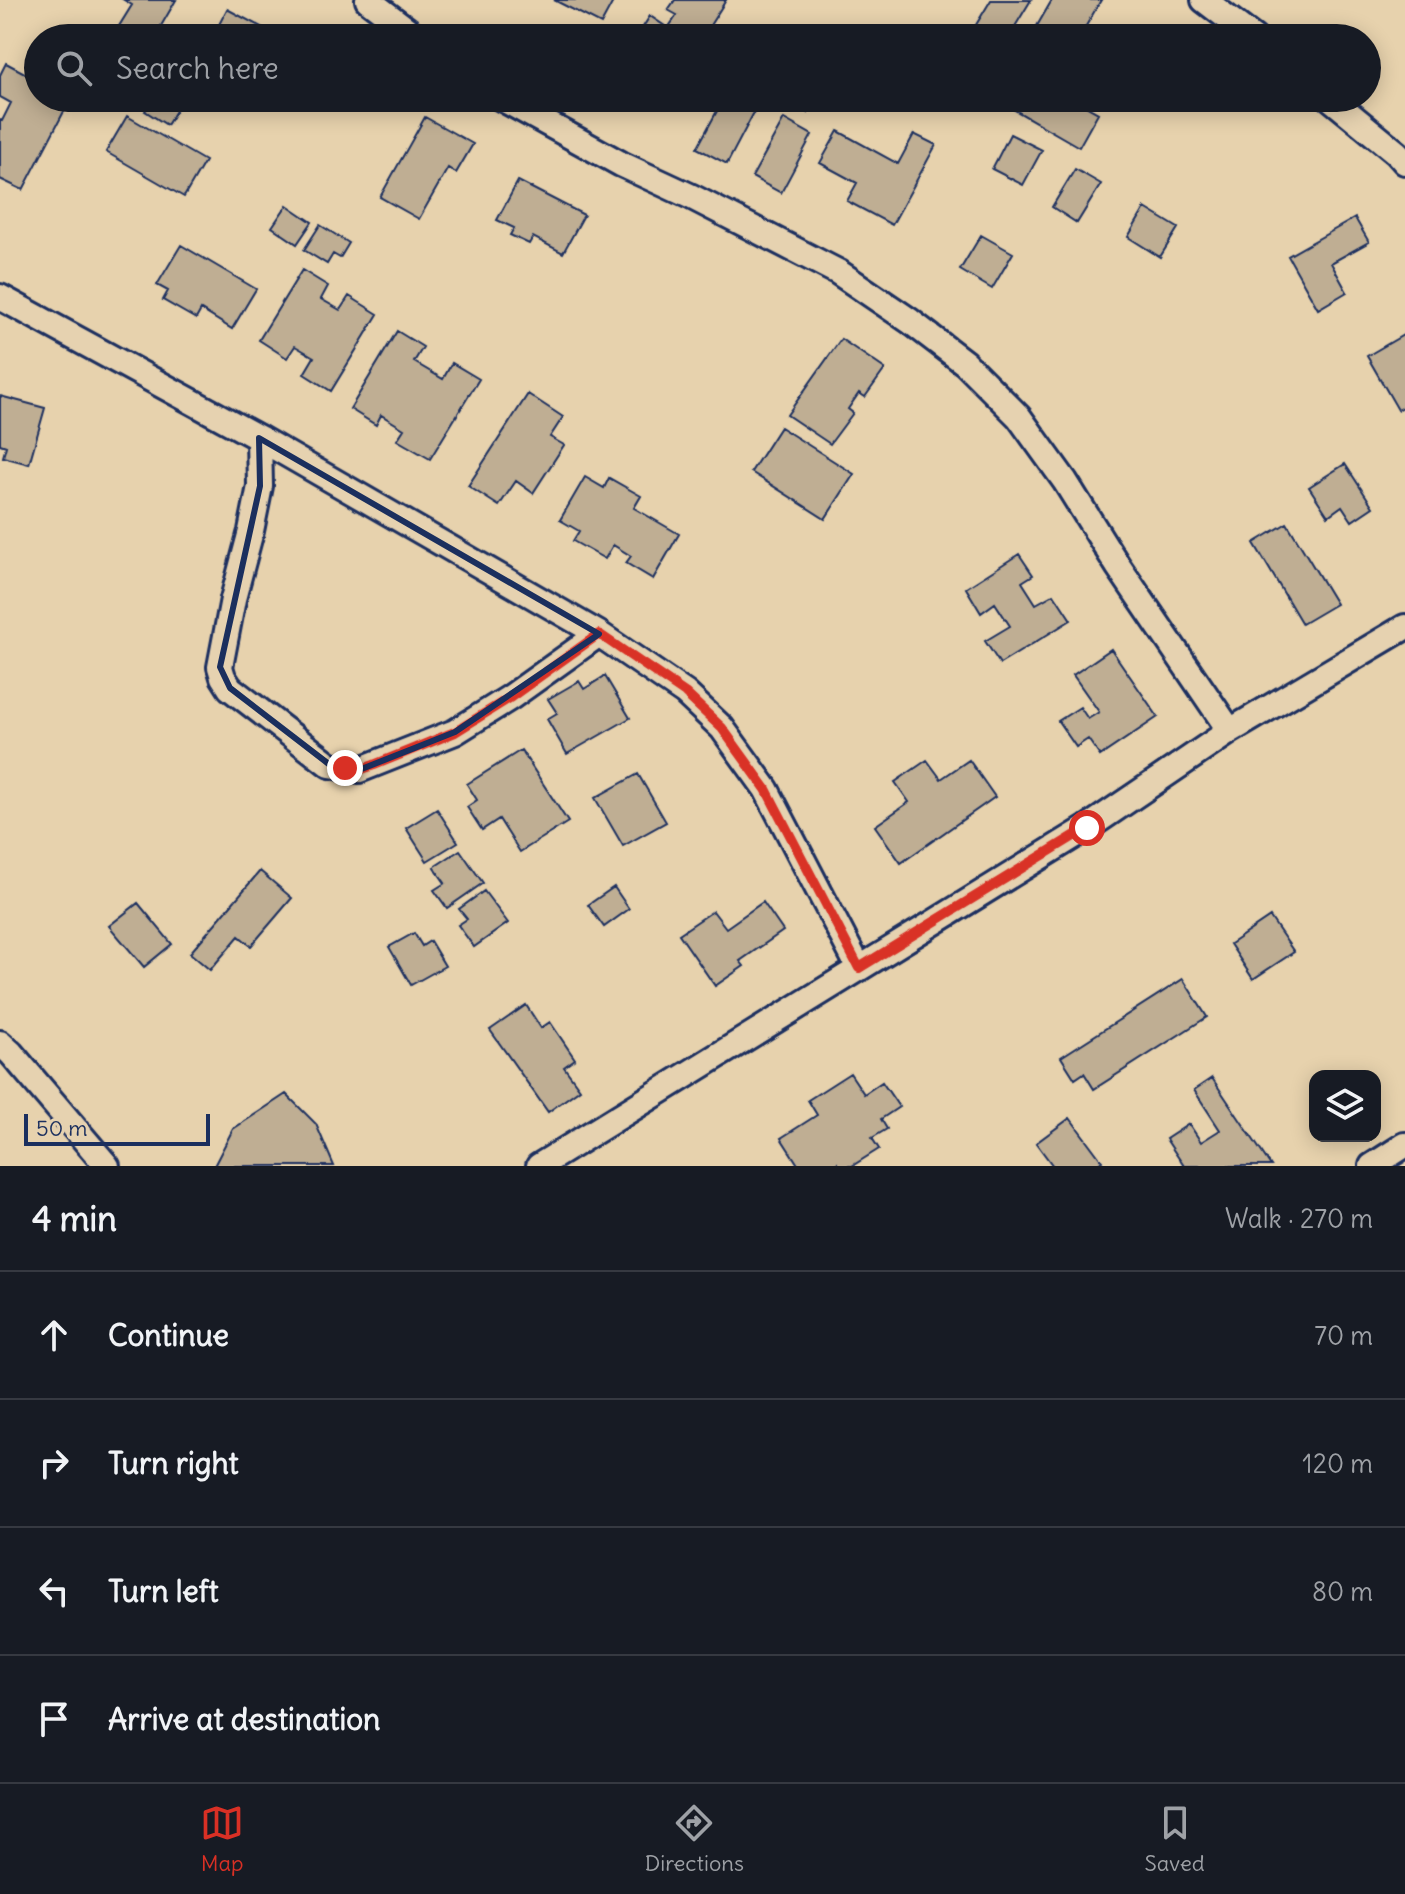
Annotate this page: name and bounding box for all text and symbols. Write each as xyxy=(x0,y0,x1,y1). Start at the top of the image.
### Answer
search box xyxy=(24,24,1381,112)
icon: search xyxy=(52,46,96,90)
text: Search here xyxy=(116,49,279,87)
route end xyxy=(327,750,363,786)
route start xyxy=(1069,810,1105,846)
map controls xyxy=(1309,1070,1381,1142)
button: layers xyxy=(1309,1070,1381,1142)
scale bar xyxy=(24,1110,210,1146)
text: 50 m xyxy=(36,1114,88,1142)
text: 4 min xyxy=(32,1197,117,1240)
text: Walk · 270 m xyxy=(1225,1202,1373,1235)
icon: ahead xyxy=(32,1313,76,1357)
text: Continue xyxy=(108,1316,229,1354)
text: 70 m xyxy=(1314,1319,1373,1352)
icon: right xyxy=(32,1441,76,1485)
text: Turn right xyxy=(108,1444,239,1482)
text: 120 m xyxy=(1302,1447,1373,1480)
icon: left xyxy=(32,1569,76,1613)
text: Turn left xyxy=(108,1572,219,1610)
text: 80 m xyxy=(1312,1575,1373,1608)
icon: arrive xyxy=(32,1697,76,1741)
text: Arrive at destination xyxy=(108,1700,380,1738)
tab: Map xyxy=(200,1801,244,1877)
tab: Directions xyxy=(645,1801,744,1877)
tab: Saved xyxy=(1144,1801,1205,1877)

